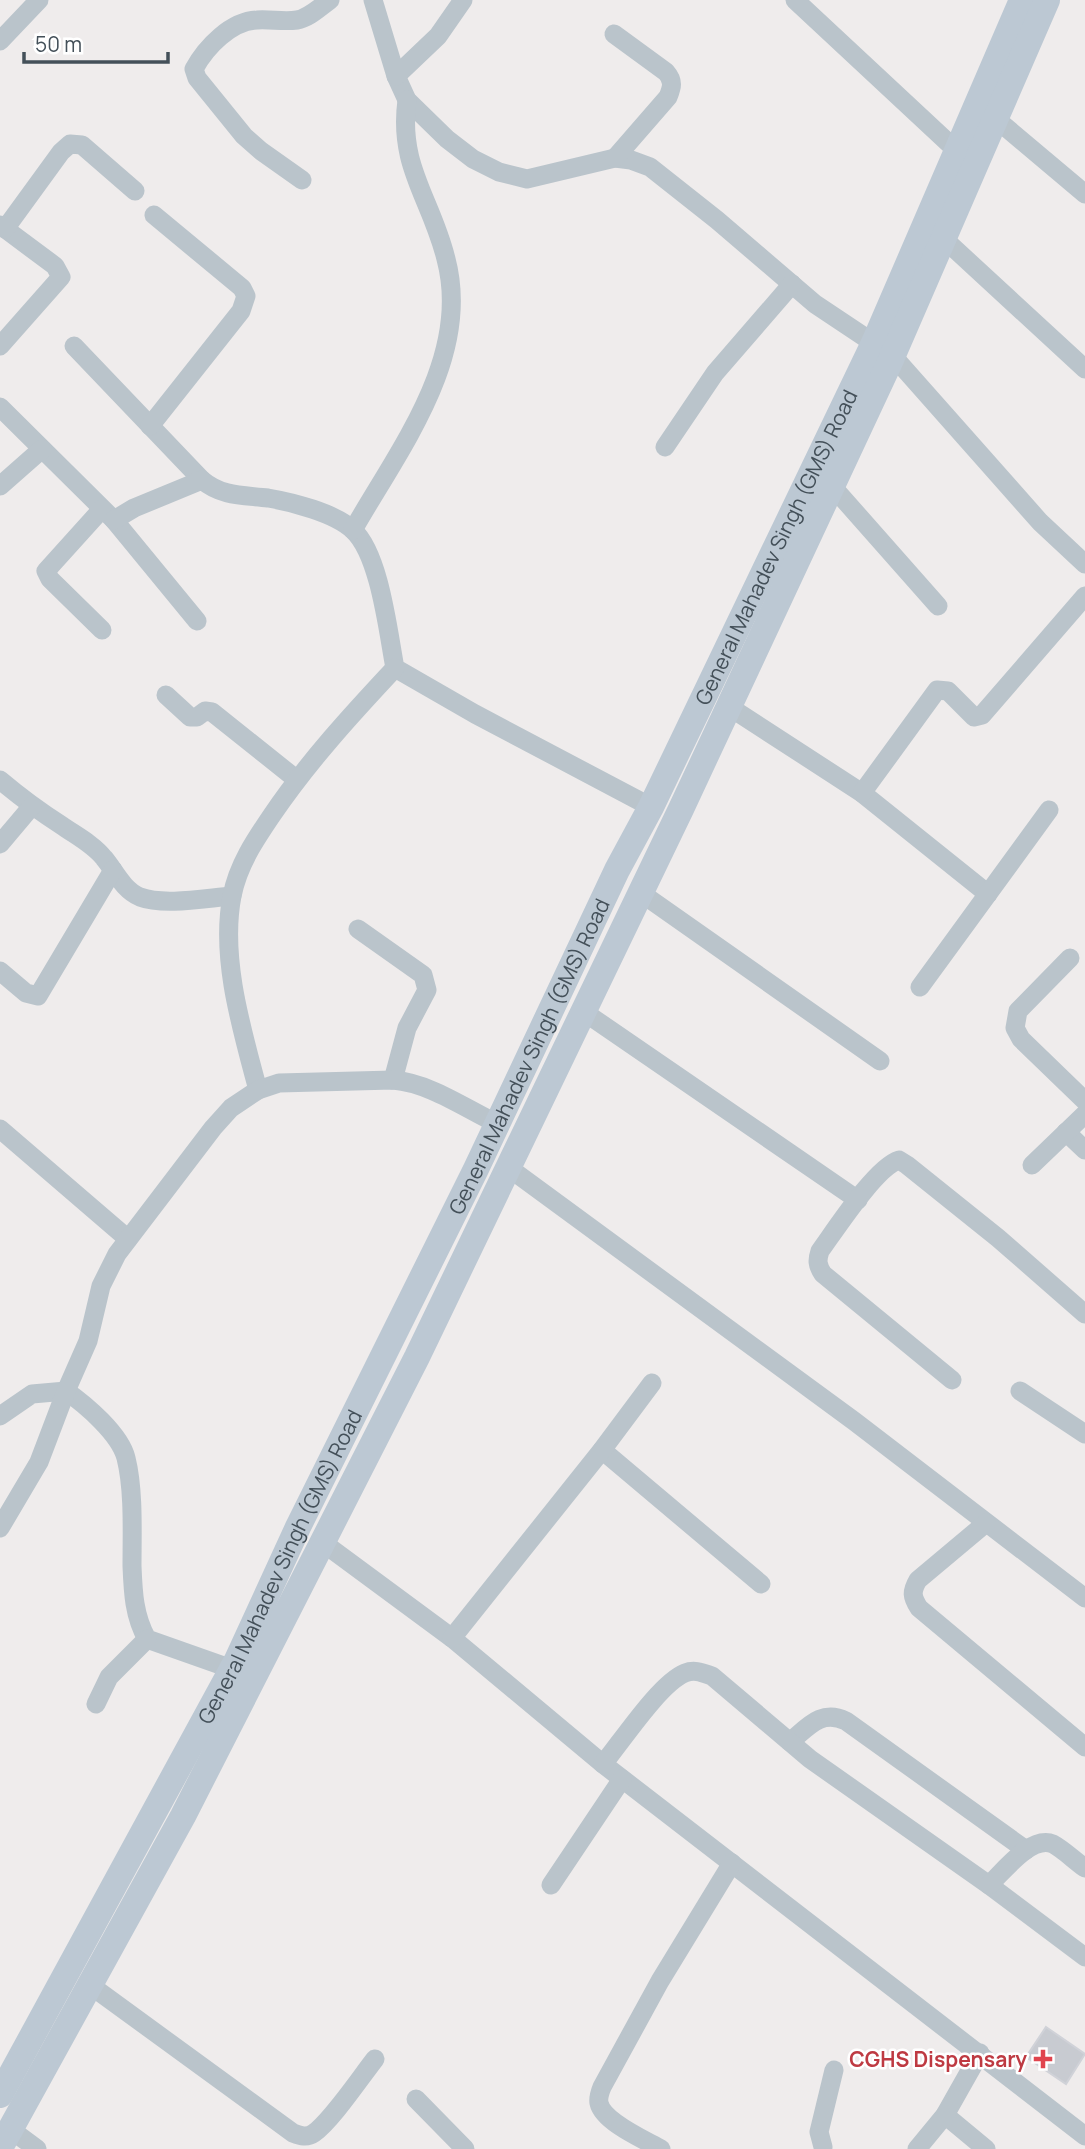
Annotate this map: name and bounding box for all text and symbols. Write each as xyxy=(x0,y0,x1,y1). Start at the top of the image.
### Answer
scale bar xyxy=(24,21,168,65)
text: 50 m xyxy=(35,30,82,58)
street label: General Mahadev Singh (GMS) Road xyxy=(688,385,864,709)
street label: General Mahadev Singh (GMS) Road xyxy=(442,894,616,1219)
street label: General Mahadev Singh (GMS) Road xyxy=(191,1405,368,1729)
place label: CGHS Dispensary xyxy=(849,2045,1027,2073)
marker: CGHS Dispensary xyxy=(1033,2049,1053,2069)

